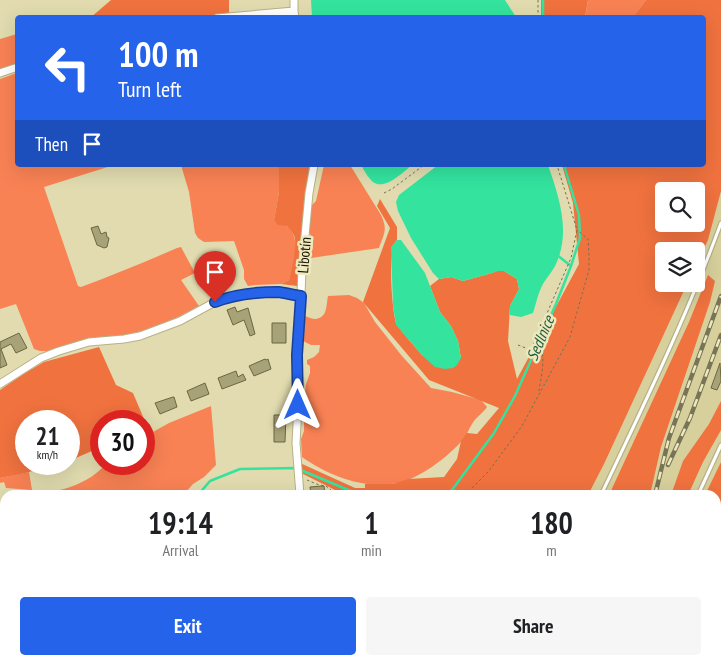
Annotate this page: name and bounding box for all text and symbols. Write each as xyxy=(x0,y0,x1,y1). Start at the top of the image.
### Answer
text: 100 m xyxy=(118,31,199,77)
icon: left xyxy=(35,35,100,100)
text: Turn left xyxy=(118,75,182,103)
icon: arrive xyxy=(78,130,106,158)
text: Then xyxy=(35,132,68,156)
map controls xyxy=(655,182,705,292)
button: search xyxy=(655,182,705,232)
street label: Libotín xyxy=(293,236,315,274)
button: layers xyxy=(655,242,705,292)
pin xyxy=(194,251,236,302)
icon: arrive xyxy=(201,258,229,286)
water label: Sedlnice xyxy=(522,311,559,363)
position arrow xyxy=(271,378,323,430)
speed limit sign: 30 xyxy=(90,410,155,475)
text: 21 xyxy=(36,420,59,452)
text: km/h xyxy=(37,447,58,462)
text: 19:14 xyxy=(148,503,213,542)
text: 1 xyxy=(364,503,379,542)
text: 180 xyxy=(530,503,573,542)
text: Arrival xyxy=(162,540,199,560)
text: min xyxy=(361,540,382,560)
text: m xyxy=(546,540,557,560)
button: Exit xyxy=(20,597,356,655)
button: Share xyxy=(366,597,701,655)

